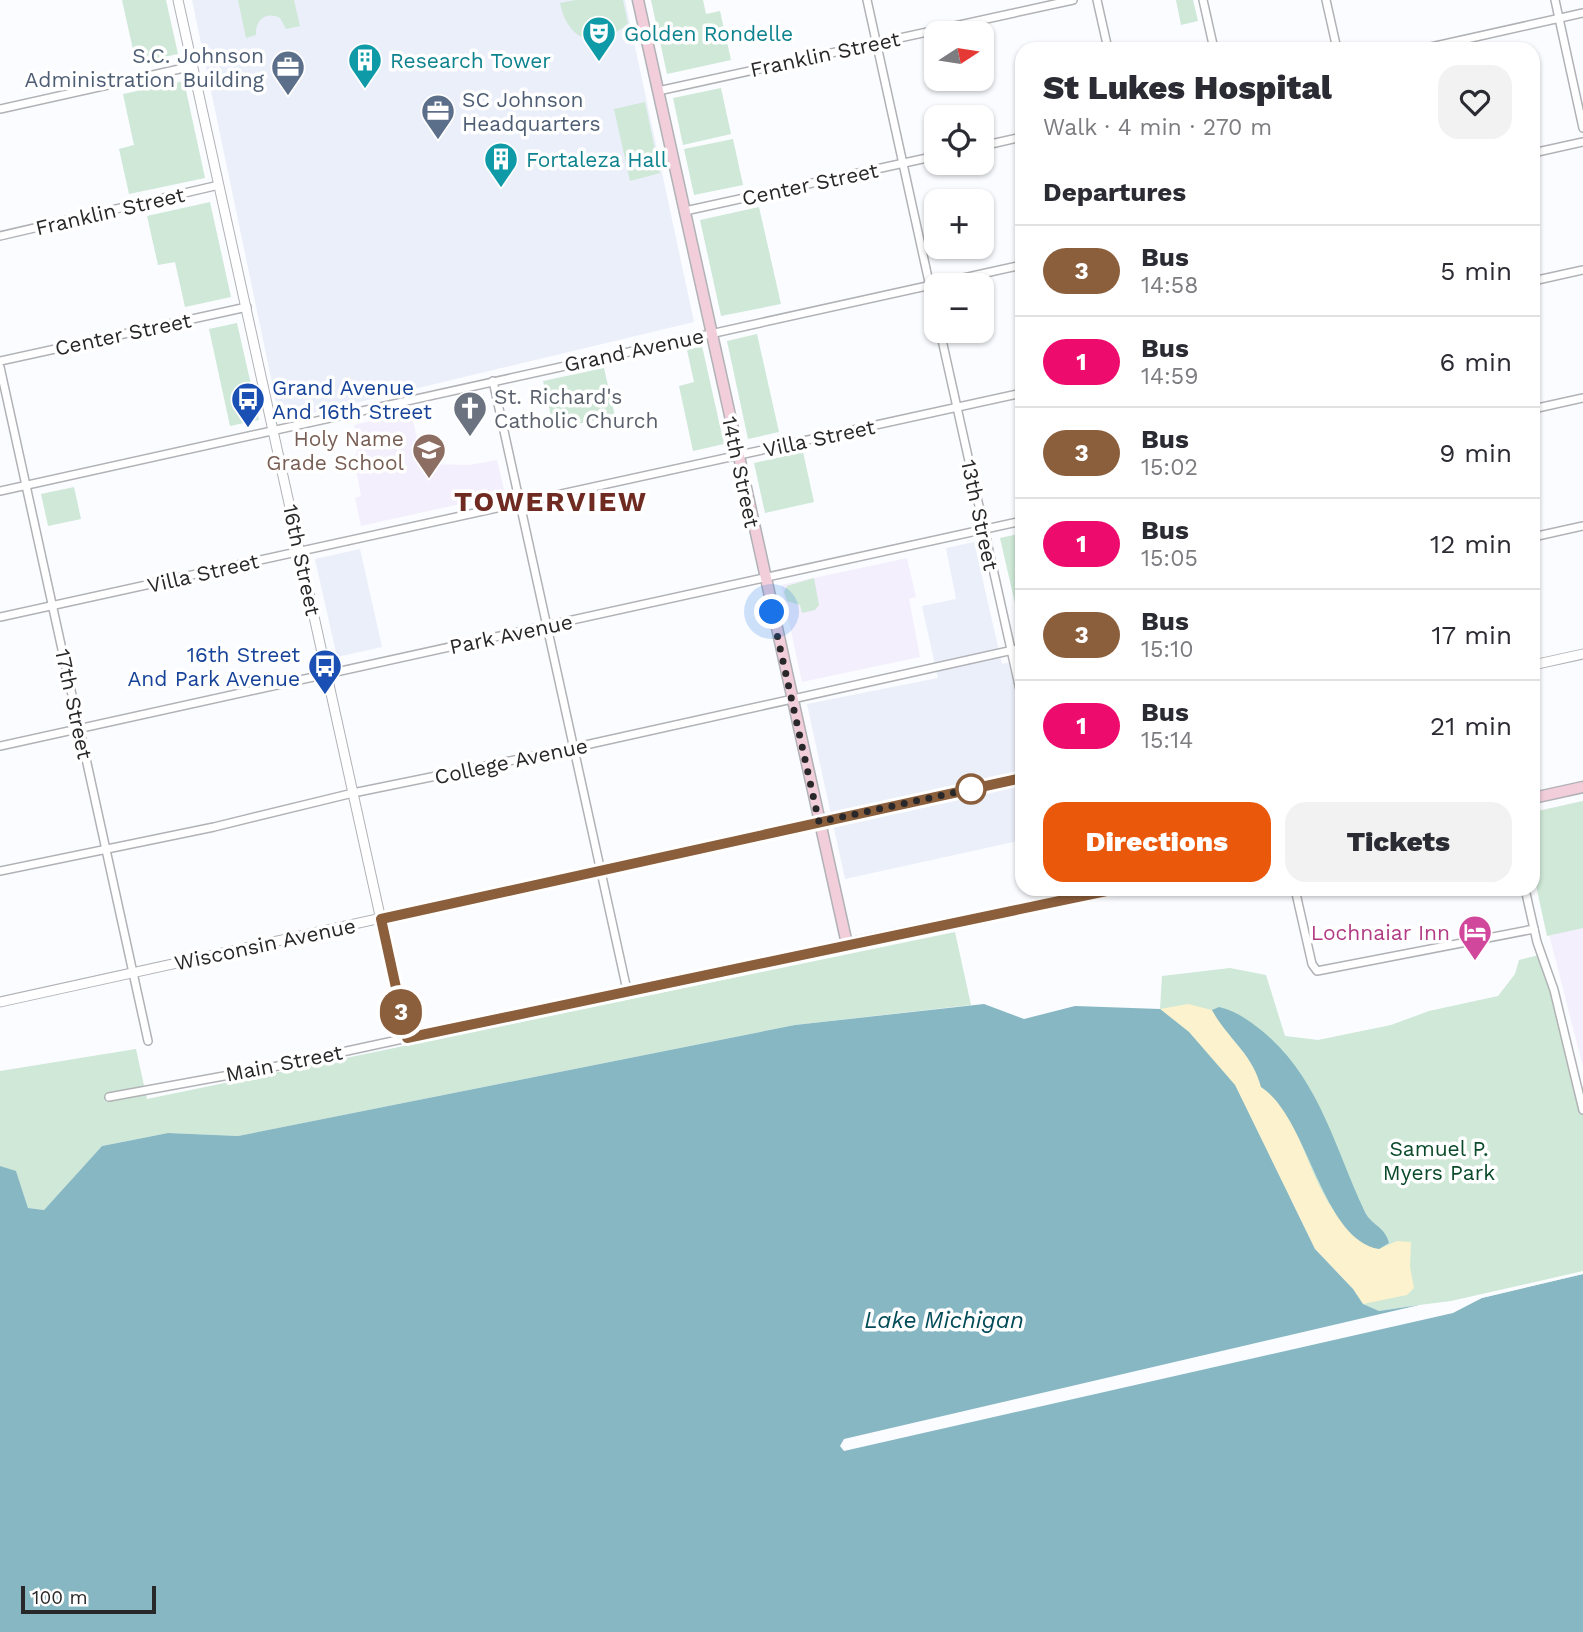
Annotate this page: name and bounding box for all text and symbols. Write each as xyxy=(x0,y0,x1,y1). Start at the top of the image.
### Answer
theatre icon: Golden Rondelle xyxy=(580,14,618,63)
place label: Golden Rondelle xyxy=(624,21,793,46)
north arrow xyxy=(924,21,994,91)
map controls xyxy=(924,21,994,343)
street label: Franklin Street xyxy=(748,26,902,82)
building icon: Research Tower xyxy=(346,41,384,90)
place label: S.C. Johnson Administration Building xyxy=(25,43,265,92)
office icon: S.C. Johnson Administration Building xyxy=(269,48,307,97)
place label: Research Tower xyxy=(390,48,551,73)
button: heart xyxy=(1438,65,1512,139)
text: St Lukes Hospital xyxy=(1043,68,1332,107)
place label: SC Johnson Headquarters xyxy=(462,87,600,136)
office icon: SC Johnson Headquarters xyxy=(419,92,457,141)
button: locate xyxy=(924,105,994,175)
text: Walk · 4 min · 270 m xyxy=(1043,114,1272,141)
building icon: Fortaleza Hall xyxy=(482,140,520,189)
place label: Fortaleza Hall xyxy=(526,147,668,172)
street label: Center Street xyxy=(740,157,881,211)
text: Departures xyxy=(1043,177,1186,207)
street label: Franklin Street xyxy=(33,182,187,240)
button: + xyxy=(924,189,994,259)
text: Bus xyxy=(1141,242,1189,272)
text: 5 min xyxy=(1440,256,1512,286)
text: 3 xyxy=(1074,257,1089,285)
text: 14:58 xyxy=(1141,272,1198,299)
button: − xyxy=(924,273,994,343)
street label: Center Street xyxy=(53,307,194,361)
street label: Grand Avenue xyxy=(562,323,706,377)
text: Bus xyxy=(1141,333,1189,363)
text: 6 min xyxy=(1440,347,1512,377)
text: 1 xyxy=(1076,348,1087,376)
text: 14:59 xyxy=(1141,363,1198,390)
place label: Grand Avenue And 16th Street xyxy=(272,375,432,424)
bus stop icon: Grand Avenue And 16th Street xyxy=(229,380,267,429)
place label: St. Richard's Catholic Church xyxy=(494,384,659,433)
church icon: St. Richard's Catholic Church xyxy=(451,389,489,438)
street label: 14th Street xyxy=(717,414,765,530)
street label: Villa Street xyxy=(761,414,877,462)
text: Bus xyxy=(1141,424,1189,454)
place label: Holy Name Grade School xyxy=(266,426,405,475)
school or university icon: Holy Name Grade School xyxy=(410,431,448,480)
text: 9 min xyxy=(1439,438,1512,468)
text: 3 xyxy=(1074,439,1089,467)
text: 15:02 xyxy=(1141,454,1198,481)
street label: 13th Street xyxy=(956,457,1004,573)
district label: TOWERVIEW xyxy=(454,485,648,518)
street label: 16th Street xyxy=(278,502,326,618)
text: Bus xyxy=(1141,515,1189,545)
text: 12 min xyxy=(1430,529,1512,559)
text: 1 xyxy=(1076,530,1087,558)
text: 15:05 xyxy=(1141,545,1198,572)
street label: Villa Street xyxy=(145,548,261,598)
your location xyxy=(754,594,789,629)
text: Bus xyxy=(1141,606,1189,636)
street label: Park Avenue xyxy=(447,609,575,659)
text: 17 min xyxy=(1431,620,1512,650)
text: 3 xyxy=(1074,621,1089,649)
text: 15:10 xyxy=(1141,636,1193,663)
place label: 16th Street And Park Avenue xyxy=(128,642,300,691)
street label: 17th Street xyxy=(50,647,98,762)
bus stop icon: 16th Street And Park Avenue xyxy=(306,647,344,696)
text: Bus xyxy=(1141,697,1189,727)
text: 21 min xyxy=(1430,711,1512,741)
text: 1 xyxy=(1076,712,1087,740)
text: 15:14 xyxy=(1141,727,1193,754)
street label: College Avenue xyxy=(432,733,590,789)
unlabelled marker xyxy=(956,774,986,804)
button: Directions xyxy=(1043,802,1271,882)
button: Tickets xyxy=(1285,802,1512,882)
street label: Wisconsin Avenue xyxy=(172,913,358,975)
hotel icon: Lochnaiar Inn xyxy=(1456,913,1494,962)
place label: Lochnaiar Inn xyxy=(1311,920,1450,945)
line badge: 3 xyxy=(378,989,424,1035)
text: 3 xyxy=(394,998,408,1026)
street label: Main Street xyxy=(223,1039,345,1087)
park label: Samuel P. Myers Park xyxy=(1383,1136,1495,1185)
water label: Lake Michigan xyxy=(864,1307,1024,1334)
scale bar xyxy=(21,1583,156,1615)
text: 100 m xyxy=(32,1586,88,1609)

